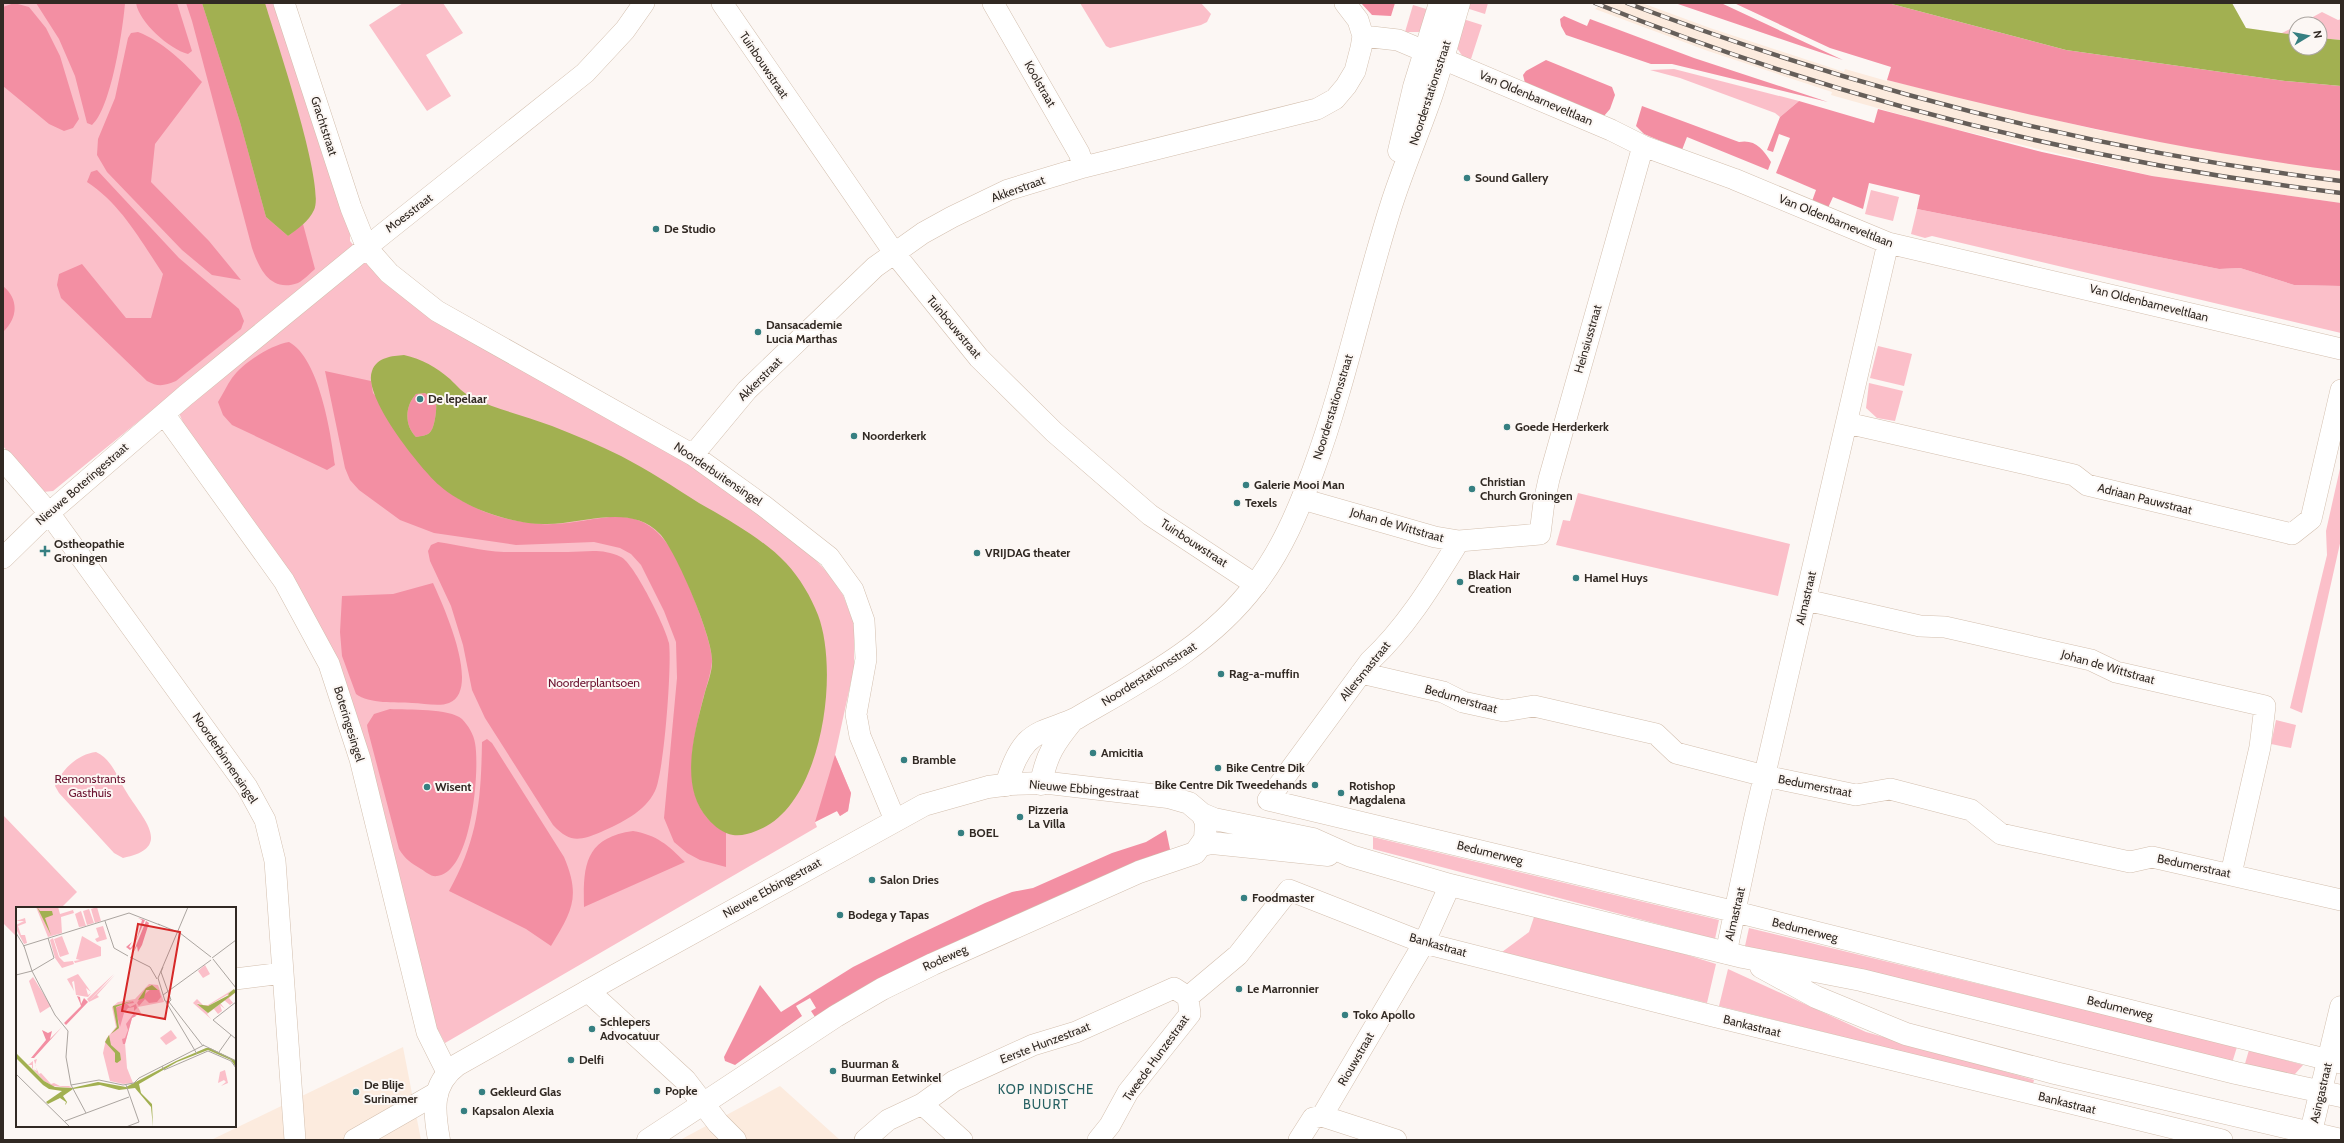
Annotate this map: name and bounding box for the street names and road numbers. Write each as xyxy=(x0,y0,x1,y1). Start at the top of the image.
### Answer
street label: Tuinbouwstraat xyxy=(737,28,792,101)
street label: Noorderstationsstraat xyxy=(1405,39,1454,147)
street label: Koolstraat xyxy=(1021,58,1060,109)
street label: Van Oldenbarneveltlaan xyxy=(1477,67,1596,128)
street label: Grachtstraat xyxy=(308,94,341,157)
street label: Akkerstraat xyxy=(989,172,1047,205)
street label: Moesstraat xyxy=(382,190,435,235)
street label: Van Oldenbarneveltlaan xyxy=(1777,191,1896,251)
street label: Van Oldenbarneveltlaan xyxy=(2088,280,2211,325)
street label: Tuinbouwstraat xyxy=(924,292,985,361)
street label: Heinsiusstraat xyxy=(1571,303,1604,375)
street label: Noorderstationsstraat xyxy=(1309,352,1356,461)
street label: Akkerstraat xyxy=(735,354,785,404)
street label: Nieuwe Boteringestraat xyxy=(32,439,131,528)
street label: Noorderbuitensingel xyxy=(671,439,765,509)
street label: Adriaan Pauwstraat xyxy=(2096,480,2194,518)
street label: Johan de Wittstraat xyxy=(1348,504,1446,545)
street label: Tuinbouwstraat xyxy=(1158,515,1231,570)
street label: Almastraat xyxy=(1792,570,1819,626)
street label: Noorderstationsstraat xyxy=(1098,638,1199,709)
street label: Allersmastraat xyxy=(1336,638,1393,703)
street label: Johan de Wittstraat xyxy=(2059,646,2157,687)
street label: Bedumerstraat xyxy=(1423,681,1499,716)
street label: Boteringesingel xyxy=(331,684,368,764)
street label: Noorderbinnensingel xyxy=(189,709,261,806)
street label: Bedumerstraat xyxy=(1777,771,1853,800)
street label: Nieuwe Ebbingestraat xyxy=(1028,776,1140,801)
street label: Bedumerweg xyxy=(1456,837,1526,868)
street label: Bedumerstraat xyxy=(2156,850,2232,881)
street label: Nieuwe Ebbingestraat xyxy=(720,854,824,921)
street label: Almastraat xyxy=(1721,886,1748,942)
street label: Bedumerweg xyxy=(1771,914,1841,945)
street label: Bankastraat xyxy=(1408,929,1469,960)
street label: Rodeweg xyxy=(920,941,970,974)
street label: Bedumerweg xyxy=(2086,992,2156,1023)
street label: Bankastraat xyxy=(1722,1011,1782,1040)
street label: Tweede Hunzestraat xyxy=(1119,1012,1192,1104)
street label: Eerste Hunzestraat xyxy=(998,1018,1092,1067)
street label: Riouwstraat xyxy=(1334,1029,1377,1088)
street label: Asingastraat xyxy=(2306,1061,2335,1125)
street label: Bankastraat xyxy=(2037,1088,2097,1117)

